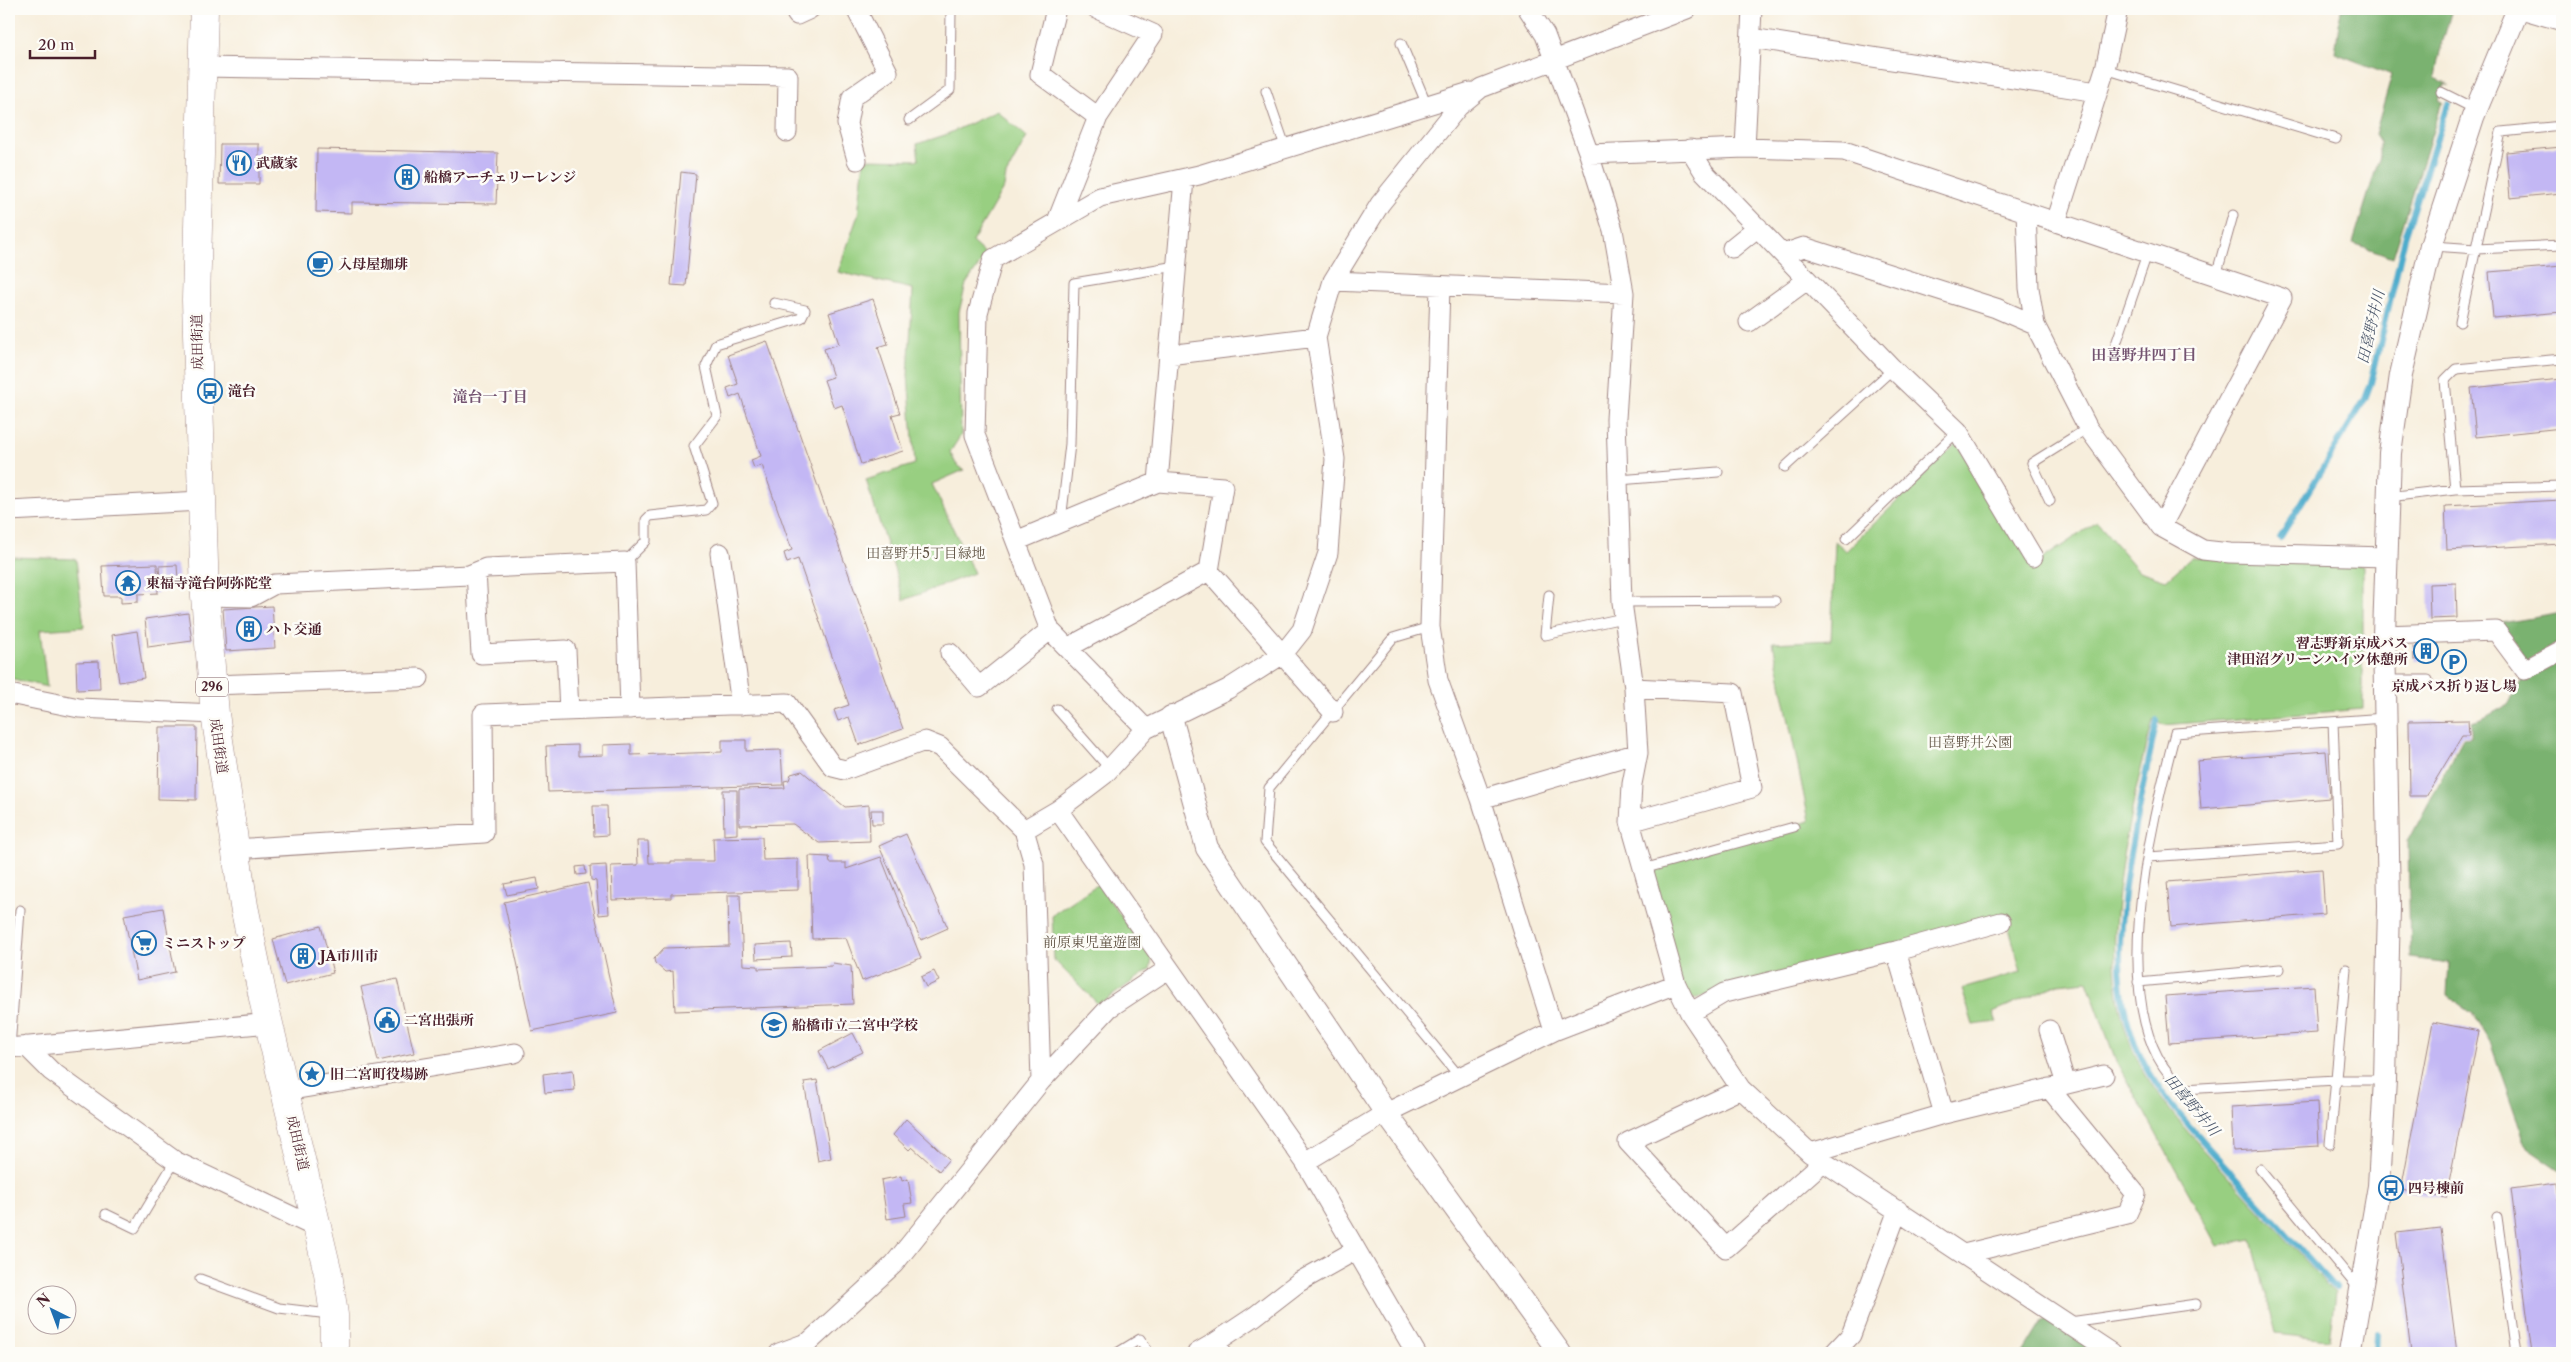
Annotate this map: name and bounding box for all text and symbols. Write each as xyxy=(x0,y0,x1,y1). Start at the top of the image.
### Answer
scale bar xyxy=(30,28,95,60)
text: 20 m xyxy=(38,35,74,54)
restaurant icon: 武蔵家 xyxy=(226,150,252,176)
place label: 武蔵家 xyxy=(256,154,298,172)
building icon: 船橋アーチェリーレンジ xyxy=(394,164,420,190)
place label: 船橋アーチェリーレンジ xyxy=(424,168,576,186)
cafe icon: 入母屋珈琲 xyxy=(307,251,333,277)
place label: 入母屋珈琲 xyxy=(338,255,408,273)
water label: 田喜野井川 xyxy=(2353,286,2389,366)
street label: 成田街道 xyxy=(188,314,206,370)
district label: 田喜野井四丁目 xyxy=(2091,345,2197,364)
bus stop icon: 滝台 xyxy=(197,378,223,404)
place label: 滝台 xyxy=(228,382,256,400)
district label: 滝台一丁目 xyxy=(452,387,528,406)
park label: 田喜野井5丁目緑地 xyxy=(866,544,986,562)
temple icon: 東福寺滝台阿弥陀堂 xyxy=(115,570,141,596)
place label: 東福寺滝台阿弥陀堂 xyxy=(146,574,272,592)
building icon: ハト交通 xyxy=(236,616,262,642)
place label: ハト交通 xyxy=(266,620,322,638)
place label: 習志野新京成バス 津田沼グリーンハイツ休憩所 xyxy=(2227,634,2408,668)
building icon: 習志野新京成バス 津田沼グリーンハイツ休憩所 xyxy=(2413,638,2439,664)
parking icon: 京成バス折り返し場 xyxy=(2441,649,2467,675)
place label: 京成バス折り返し場 xyxy=(2391,677,2517,695)
road number: 296 xyxy=(196,678,228,696)
street label: 成田街道 xyxy=(206,717,232,775)
park label: 田喜野井公園 xyxy=(1928,733,2012,751)
supermarket icon: ミニストップ xyxy=(131,930,157,956)
park label: 前原東児童遊園 xyxy=(1043,933,1141,951)
place label: ミニストップ xyxy=(162,934,246,952)
building icon: JA市川市 xyxy=(290,943,316,969)
place label: JA市川市 xyxy=(317,947,378,965)
public building icon: 二宮出張所 xyxy=(374,1007,400,1033)
place label: 二宮出張所 xyxy=(404,1011,474,1029)
school or university icon: 船橋市立二宮中学校 xyxy=(761,1012,787,1038)
place label: 船橋市立二宮中学校 xyxy=(792,1016,918,1034)
place icon: 旧二宮町役場跡 xyxy=(299,1061,325,1087)
place label: 旧二宮町役場跡 xyxy=(330,1065,428,1083)
water label: 田喜野井川 xyxy=(2161,1070,2225,1141)
street label: 成田街道 xyxy=(283,1114,313,1172)
bus stop icon: 四号棟前 xyxy=(2378,1175,2404,1201)
place label: 四号棟前 xyxy=(2408,1179,2464,1197)
north arrow xyxy=(28,1284,78,1334)
text: N xyxy=(33,1290,54,1311)

